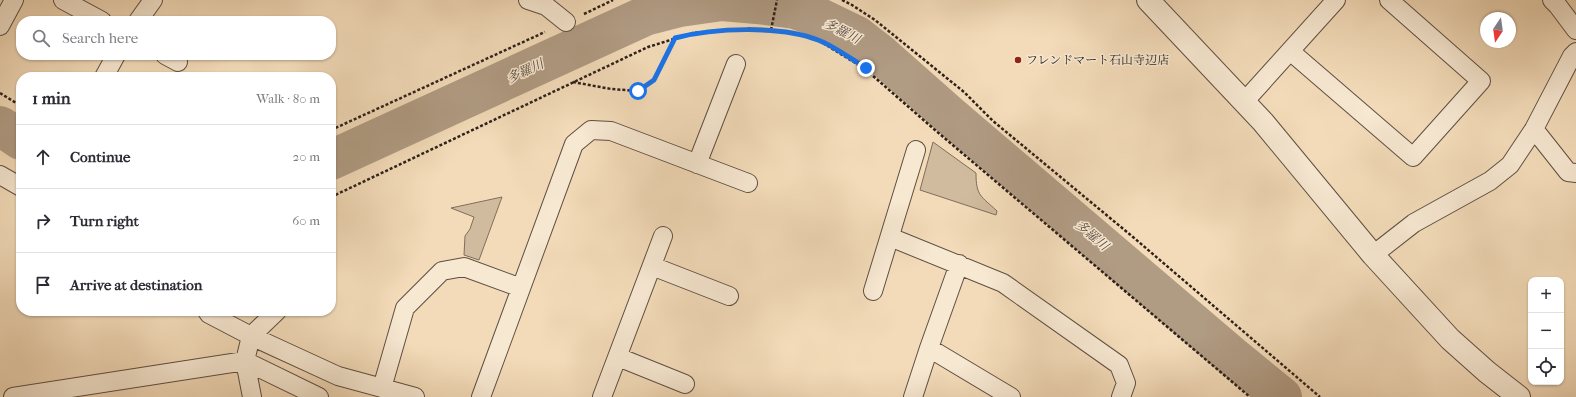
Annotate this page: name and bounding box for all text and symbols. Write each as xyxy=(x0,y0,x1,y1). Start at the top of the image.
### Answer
north arrow xyxy=(1480,12,1516,48)
water label: 多羅川 xyxy=(821,15,865,47)
search box xyxy=(16,16,336,60)
icon: search xyxy=(30,27,52,49)
text: Search here xyxy=(62,29,138,47)
place label: フレンドマート石山寺辺店 xyxy=(1026,53,1169,67)
water label: 多羅川 xyxy=(504,55,548,86)
marker: フレンドマート石山寺辺店 xyxy=(1013,55,1023,65)
route end xyxy=(857,59,875,77)
route start xyxy=(629,82,647,100)
text: 1 min xyxy=(32,88,71,108)
text: Walk · 80 m xyxy=(256,91,320,106)
icon: ahead xyxy=(32,146,54,168)
text: Continue xyxy=(70,148,130,166)
text: 20 m xyxy=(293,149,320,164)
icon: right xyxy=(32,210,54,232)
text: Turn right xyxy=(70,212,139,230)
text: 60 m xyxy=(292,213,320,228)
water label: 多羅川 xyxy=(1072,217,1113,255)
icon: arrive xyxy=(32,274,54,296)
text: Arrive at destination xyxy=(70,276,202,294)
map controls xyxy=(1528,277,1564,385)
button: + xyxy=(1528,277,1564,313)
button: − xyxy=(1528,313,1564,349)
button: locate xyxy=(1528,349,1564,385)

